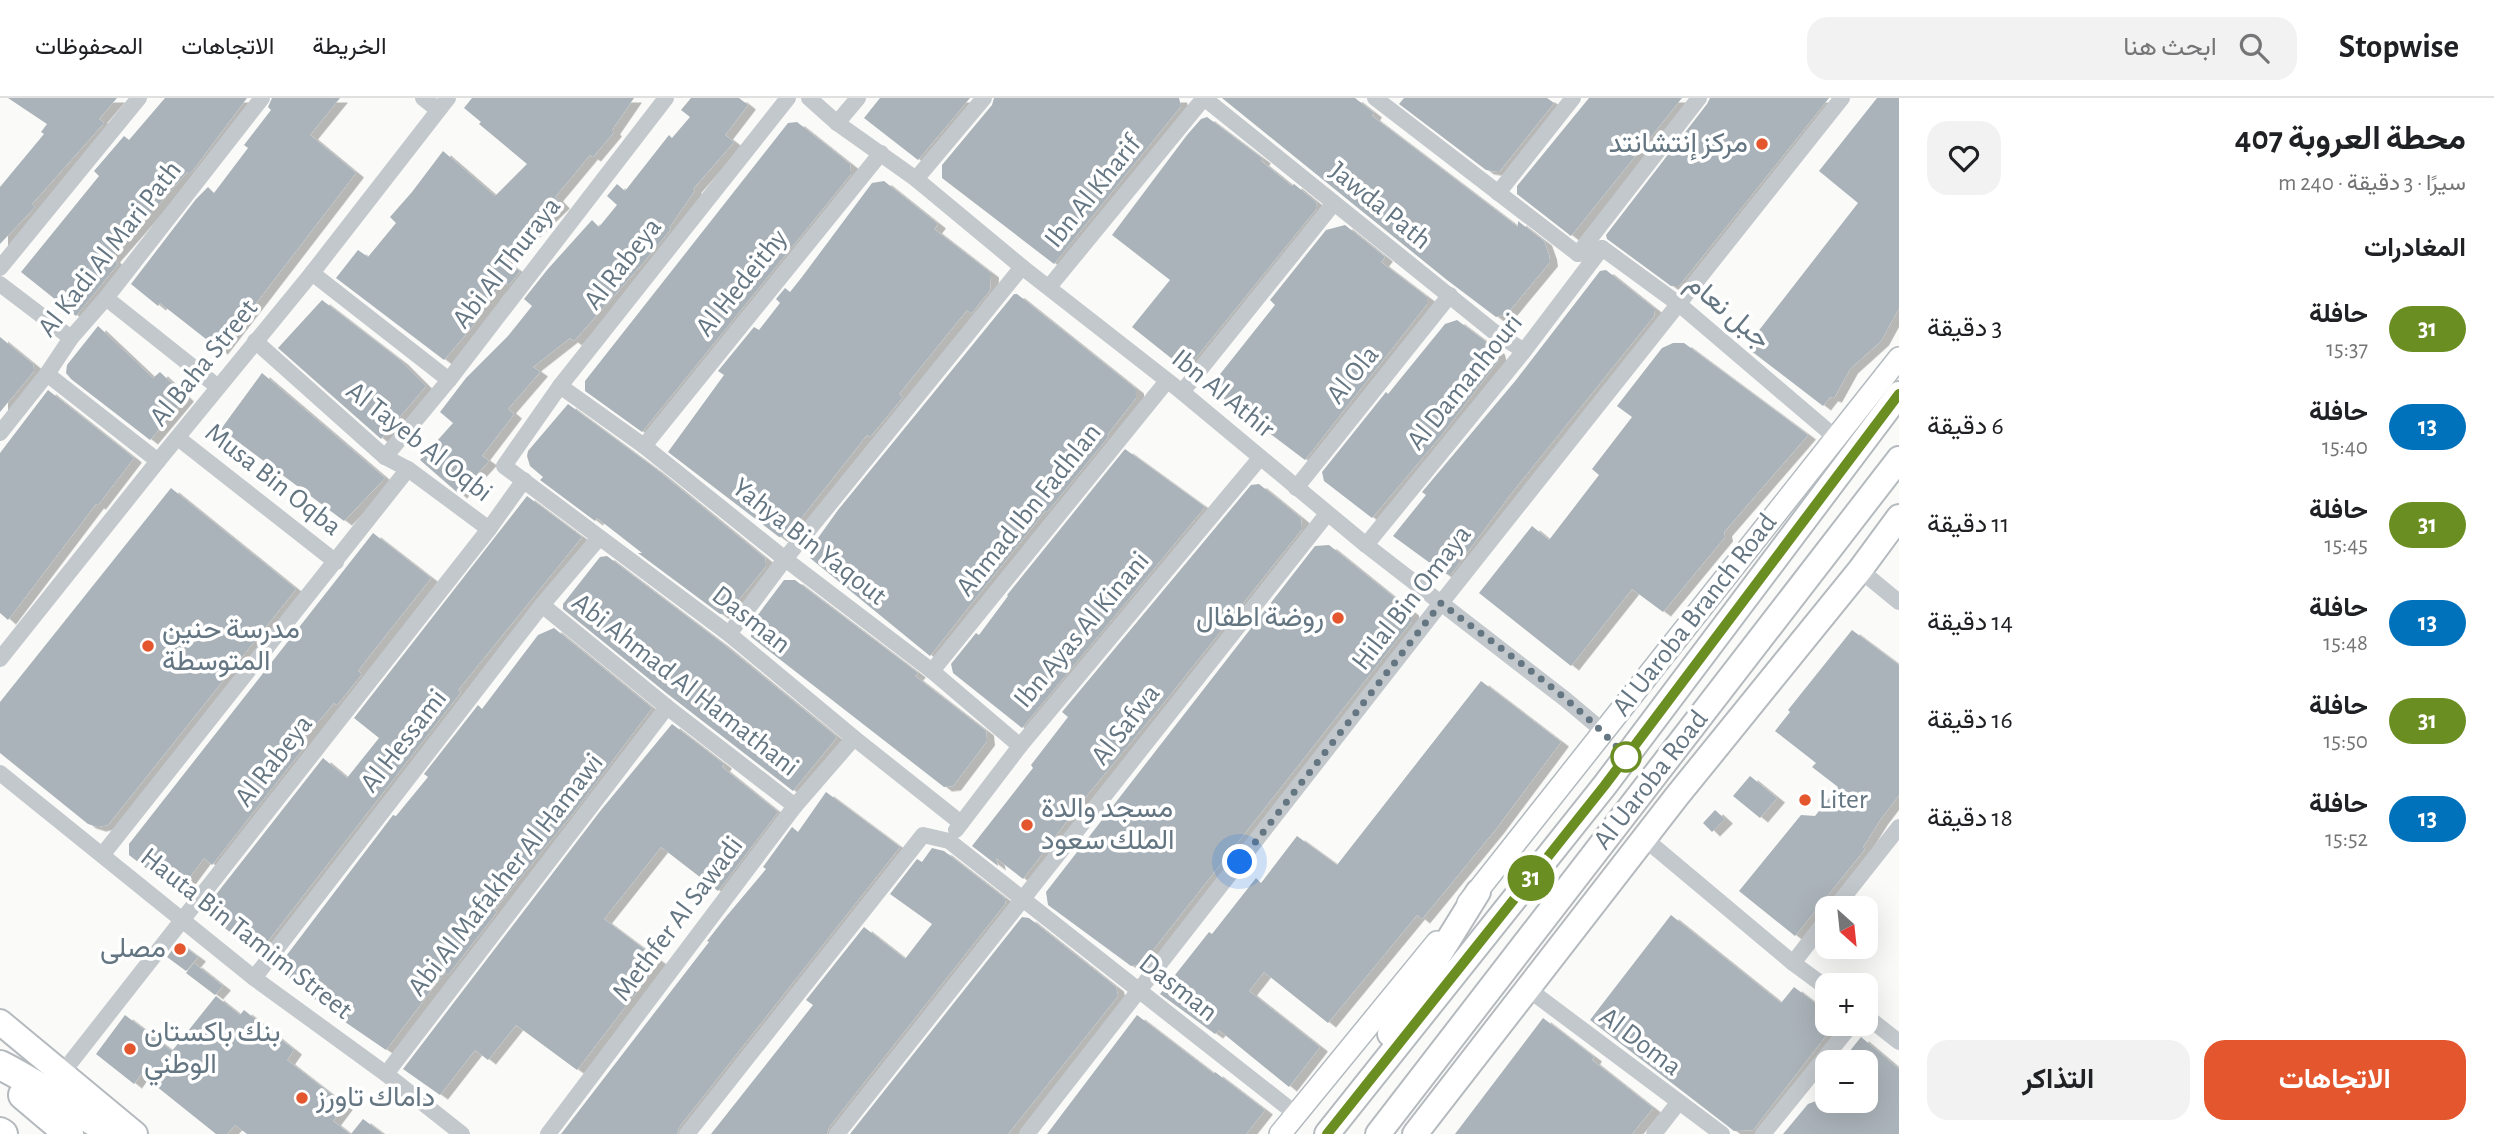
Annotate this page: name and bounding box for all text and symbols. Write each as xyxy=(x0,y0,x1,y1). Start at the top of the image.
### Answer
search box xyxy=(1807,17,2297,80)
icon: search xyxy=(2235,29,2273,67)
text: Stopwise xyxy=(2339,31,2459,64)
text: ابحث هنا xyxy=(2123,34,2217,60)
text: المحفوظات xyxy=(35,35,143,59)
text: الاتجاهات xyxy=(181,35,274,59)
text: الخريطة xyxy=(312,35,387,59)
button: heart xyxy=(1927,121,2001,195)
text: محطة العروبة 407 xyxy=(2235,123,2466,156)
street label: Ibn Al Kharif xyxy=(1040,129,1147,253)
place label: مركز إنتشانتد xyxy=(1609,130,1748,161)
marker: مركز إنتشانتد xyxy=(1754,136,1770,152)
street label: Al Kadi Al Mari Path xyxy=(33,156,187,342)
street label: Jawda Path xyxy=(1324,157,1436,255)
text: سيرًا · 3 دقيقة · 240 m xyxy=(2278,172,2466,195)
street label: Abi Al Thuraya xyxy=(447,192,567,334)
street label: Al Rabeya xyxy=(579,213,667,315)
street label: Al Hedeithy xyxy=(691,224,793,342)
text: المغادرات xyxy=(2364,235,2466,261)
street label: جبل نعام xyxy=(1679,269,1775,357)
street label: Al Baha Street xyxy=(145,294,263,432)
text: حافلة xyxy=(2309,301,2368,327)
street label: Al Damanhouri xyxy=(1402,309,1528,455)
text: 3 دقيقة xyxy=(1927,315,2002,341)
text: 31 xyxy=(2418,317,2437,341)
text: 15:37 xyxy=(2326,338,2368,361)
street label: Al Ola xyxy=(1322,341,1384,409)
street label: Ibn Al Athir xyxy=(1166,344,1280,444)
street label: Al Tayeb Al Oqbi xyxy=(341,377,497,507)
text: حافلة xyxy=(2309,399,2368,425)
text: 6 دقيقة xyxy=(1927,413,2004,439)
text: 13 xyxy=(2418,415,2437,439)
street label: Musa Bin Oqba xyxy=(200,418,346,542)
street label: Ahmad Ibn Fadhlan xyxy=(951,418,1107,602)
text: 15:40 xyxy=(2322,436,2368,459)
street label: Yahya Bin Yaqout xyxy=(727,473,891,611)
text: حافلة xyxy=(2309,497,2368,523)
street label: Al Uaroba Branch Road xyxy=(1608,509,1782,721)
text: 11 دقيقة xyxy=(1927,511,2009,537)
text: 31 xyxy=(2418,513,2437,537)
street label: Hilal Bin Omaya xyxy=(1347,520,1477,676)
text: 15:45 xyxy=(2325,534,2368,557)
street label: Ibn Ayas Al Kinani xyxy=(1009,547,1155,713)
street label: Dasman xyxy=(707,581,795,659)
street label: Abi Ahmad Al Hamathani xyxy=(567,588,803,782)
text: حافلة xyxy=(2309,595,2368,621)
place label: روضة اطفال xyxy=(1196,604,1324,634)
text: 14 دقيقة xyxy=(1927,609,2013,635)
marker: روضة اطفال xyxy=(1330,610,1346,626)
text: 13 xyxy=(2418,611,2437,635)
place label: مدرسة حنين المتوسطة xyxy=(162,616,300,678)
text: 15:48 xyxy=(2323,632,2368,655)
marker: مدرسة حنين المتوسطة xyxy=(140,638,156,654)
street label: Al Safwa xyxy=(1086,680,1166,770)
street label: Al Hessami xyxy=(355,684,453,798)
text: حافلة xyxy=(2309,693,2368,719)
street label: Al Uaroba Road xyxy=(1588,705,1714,855)
text: 16 دقيقة xyxy=(1927,707,2013,733)
text: 31 xyxy=(2418,709,2437,733)
street label: Al Rabeya xyxy=(230,710,318,812)
text: 15:50 xyxy=(2323,730,2368,753)
unlabelled marker xyxy=(1611,742,1641,772)
street label: Abi Al Mafakher Al Hamawi xyxy=(403,749,609,1001)
place label: Liter xyxy=(1819,786,1868,814)
text: حافلة xyxy=(2309,791,2368,817)
marker: Liter xyxy=(1797,792,1813,808)
place label: مسجد والدة الملك سعود xyxy=(1041,795,1175,857)
text: 18 دقيقة xyxy=(1927,805,2013,831)
text: 13 xyxy=(2418,807,2437,831)
marker: مسجد والدة الملك سعود xyxy=(1019,817,1035,833)
text: 15:52 xyxy=(2325,828,2368,851)
street label: Methfer Al Sawadi xyxy=(607,832,749,1006)
street label: Hauta Bin Tamim Street xyxy=(135,843,357,1025)
your location xyxy=(1222,844,1257,879)
line badge: 31 xyxy=(1500,855,1562,901)
text: 31 xyxy=(1522,866,1540,890)
north arrow xyxy=(1815,896,1878,959)
map controls xyxy=(1815,896,1878,1113)
place label: مصلى xyxy=(100,935,166,964)
marker: مصلى xyxy=(172,941,188,957)
street label: Dasman xyxy=(1134,949,1222,1027)
button: + xyxy=(1815,973,1878,1036)
street label: Al Doma xyxy=(1594,1002,1686,1082)
place label: بنك باكستان الوطني xyxy=(144,1019,280,1086)
button: التذاكر xyxy=(1927,1040,2190,1120)
button: الاتجاهات xyxy=(2204,1040,2466,1120)
marker: بنك باكستان الوطني xyxy=(122,1041,138,1057)
button: − xyxy=(1815,1050,1878,1113)
place label: داماك تاورز xyxy=(315,1084,435,1114)
marker: داماك تاورز xyxy=(294,1090,310,1106)

